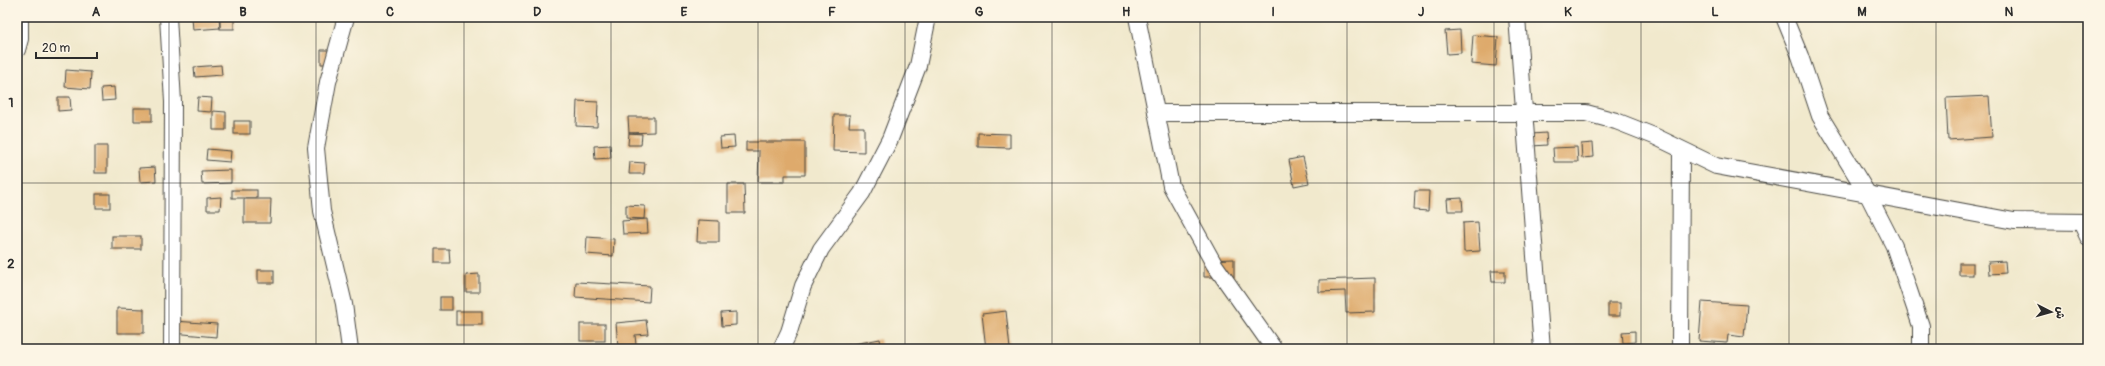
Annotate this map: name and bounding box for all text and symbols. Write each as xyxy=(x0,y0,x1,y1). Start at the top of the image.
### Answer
text: A xyxy=(92,4,101,20)
text: B xyxy=(239,4,247,20)
text: C xyxy=(386,4,394,20)
text: D xyxy=(533,4,541,20)
text: E xyxy=(681,4,688,20)
text: F xyxy=(828,4,836,20)
text: G xyxy=(975,4,984,20)
text: H xyxy=(1122,4,1130,20)
text: I xyxy=(1271,4,1275,20)
text: J xyxy=(1418,4,1424,20)
text: K xyxy=(1564,4,1572,20)
text: L xyxy=(1711,4,1719,20)
text: M xyxy=(1857,4,1867,20)
text: N xyxy=(2005,4,2014,20)
scale bar xyxy=(36,34,97,60)
text: 20 m xyxy=(42,41,71,56)
text: 1 xyxy=(8,95,14,111)
text: 2 xyxy=(7,256,15,272)
north arrow xyxy=(2031,292,2071,332)
text: ش xyxy=(2053,306,2068,320)

